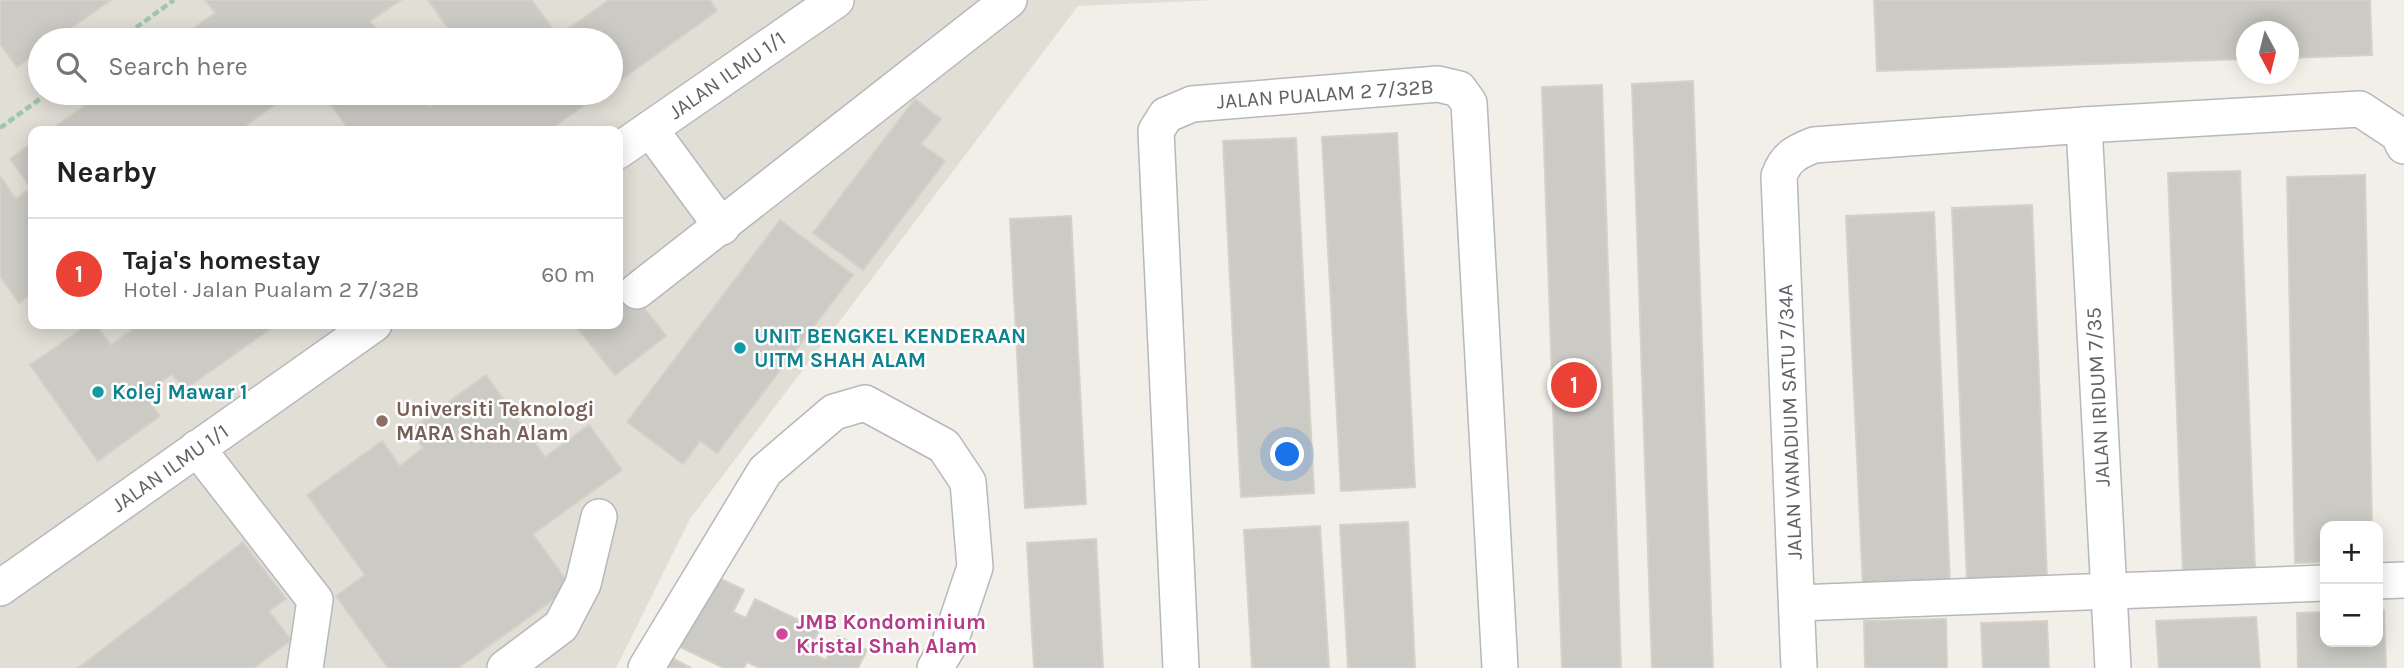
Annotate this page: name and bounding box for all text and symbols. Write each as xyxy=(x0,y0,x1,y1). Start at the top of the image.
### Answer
north arrow xyxy=(2236,21,2299,84)
street label: JALAN ILMU 1/1 xyxy=(664,26,790,124)
search box xyxy=(28,28,623,105)
icon: search xyxy=(52,48,90,86)
text: Search here xyxy=(108,51,248,82)
street label: JALAN PUALAM 2 7/32B xyxy=(1216,74,1434,114)
text: Nearby xyxy=(56,154,156,190)
text: Taja's homestay xyxy=(123,245,320,276)
text: 1 xyxy=(75,261,83,288)
text: 60 m xyxy=(541,261,595,288)
text: Hotel · Jalan Pualam 2 7/32B xyxy=(123,276,419,303)
street label: JALAN VANADIUM SATU 7/34A xyxy=(1773,284,1807,560)
street label: JALAN IRIDUM 7/35 xyxy=(2081,307,2115,487)
place label: UNIT BENGKEL KENDERAAN UITM SHAH ALAM xyxy=(754,324,1026,372)
marker: UNIT BENGKEL KENDERAAN UITM SHAH ALAM xyxy=(732,340,748,356)
pin: 1 xyxy=(1551,359,1597,411)
place label: Kolej Mawar 1 xyxy=(112,380,247,404)
marker: Kolej Mawar 1 xyxy=(90,384,106,400)
place label: Universiti Teknologi MARA Shah Alam xyxy=(396,397,595,445)
marker: Universiti Teknologi MARA Shah Alam xyxy=(374,413,390,429)
street label: JALAN ILMU 1/1 xyxy=(107,419,233,517)
your location xyxy=(1270,437,1304,471)
map controls xyxy=(2320,521,2383,647)
button: + xyxy=(2320,521,2383,584)
button: − xyxy=(2320,584,2383,647)
place label: JMB Kondominium Kristal Shah Alam xyxy=(796,610,986,658)
marker: JMB Kondominium Kristal Shah Alam xyxy=(774,626,790,642)

